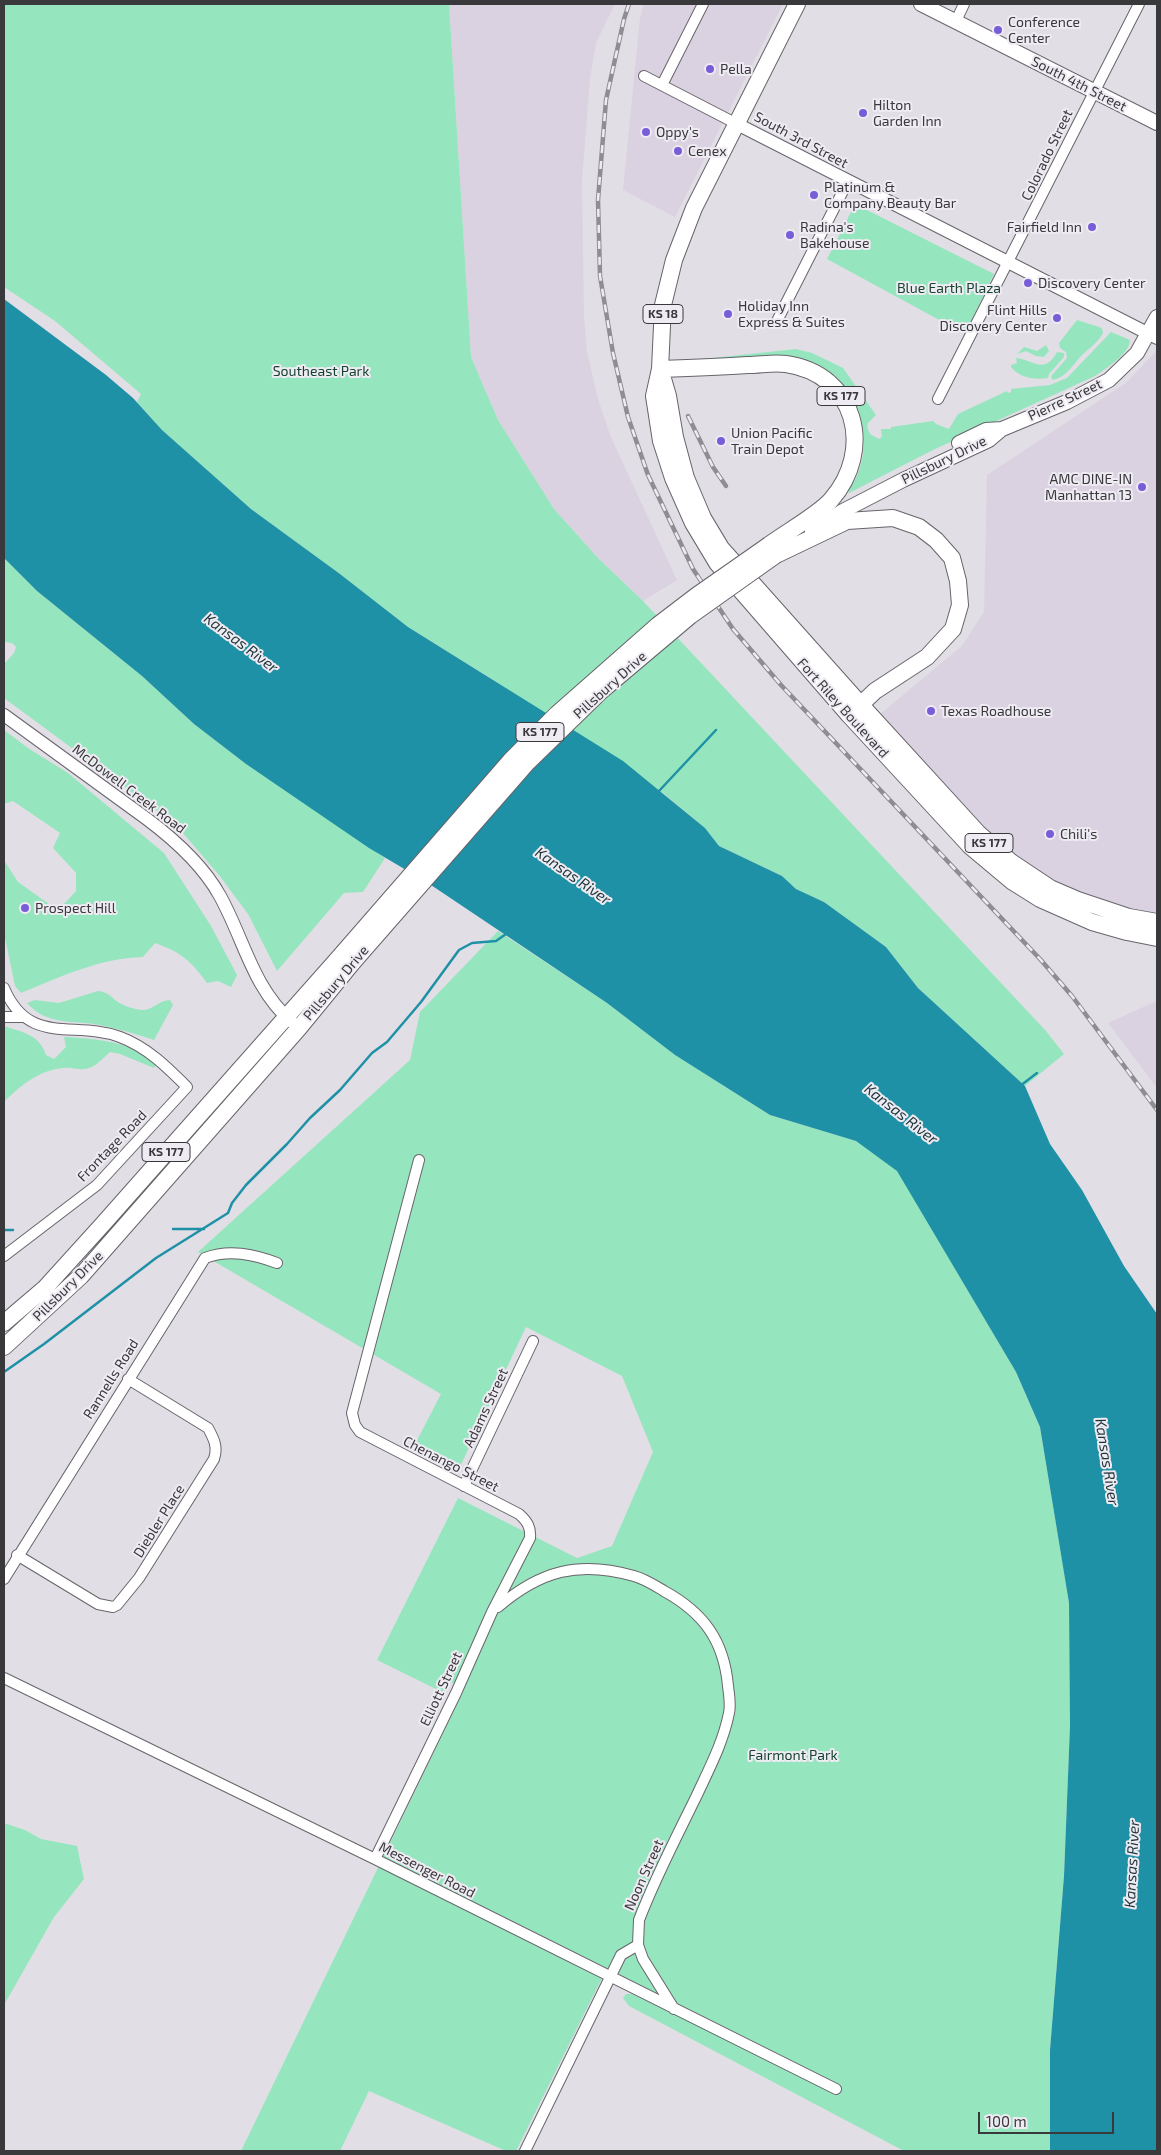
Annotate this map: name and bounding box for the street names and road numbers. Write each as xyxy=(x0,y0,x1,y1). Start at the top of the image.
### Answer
street label: South 4th Street xyxy=(1029,53,1129,115)
street label: Colorado Street xyxy=(1018,107,1076,203)
street label: South 3rd Street xyxy=(751,108,851,172)
road number: KS 18 xyxy=(643,304,683,324)
street label: Pierre Street xyxy=(1025,376,1105,424)
road number: KS 177 xyxy=(817,386,865,406)
street label: Pillsbury Drive xyxy=(899,432,989,488)
street label: Pillsbury Drive xyxy=(570,648,650,722)
street label: Fort Riley Boulevard xyxy=(794,655,892,761)
road number: KS 177 xyxy=(516,722,564,742)
street label: McDowell Creek Road xyxy=(69,741,189,837)
road number: KS 177 xyxy=(965,834,1013,852)
street label: Pillsbury Drive xyxy=(300,942,372,1024)
street label: Frontage Road xyxy=(74,1107,150,1185)
road number: KS 177 xyxy=(142,1142,190,1162)
street label: Pillsbury Drive xyxy=(29,1247,107,1325)
street label: Rannells Road xyxy=(80,1336,142,1422)
street label: Adams Street xyxy=(460,1366,512,1450)
street label: Chenango Street xyxy=(400,1433,502,1495)
street label: Diebler Place xyxy=(130,1481,188,1561)
street label: Elliott Street xyxy=(416,1649,466,1729)
street label: Noon Street xyxy=(621,1837,667,1913)
street label: Messenger Road xyxy=(376,1838,478,1902)

